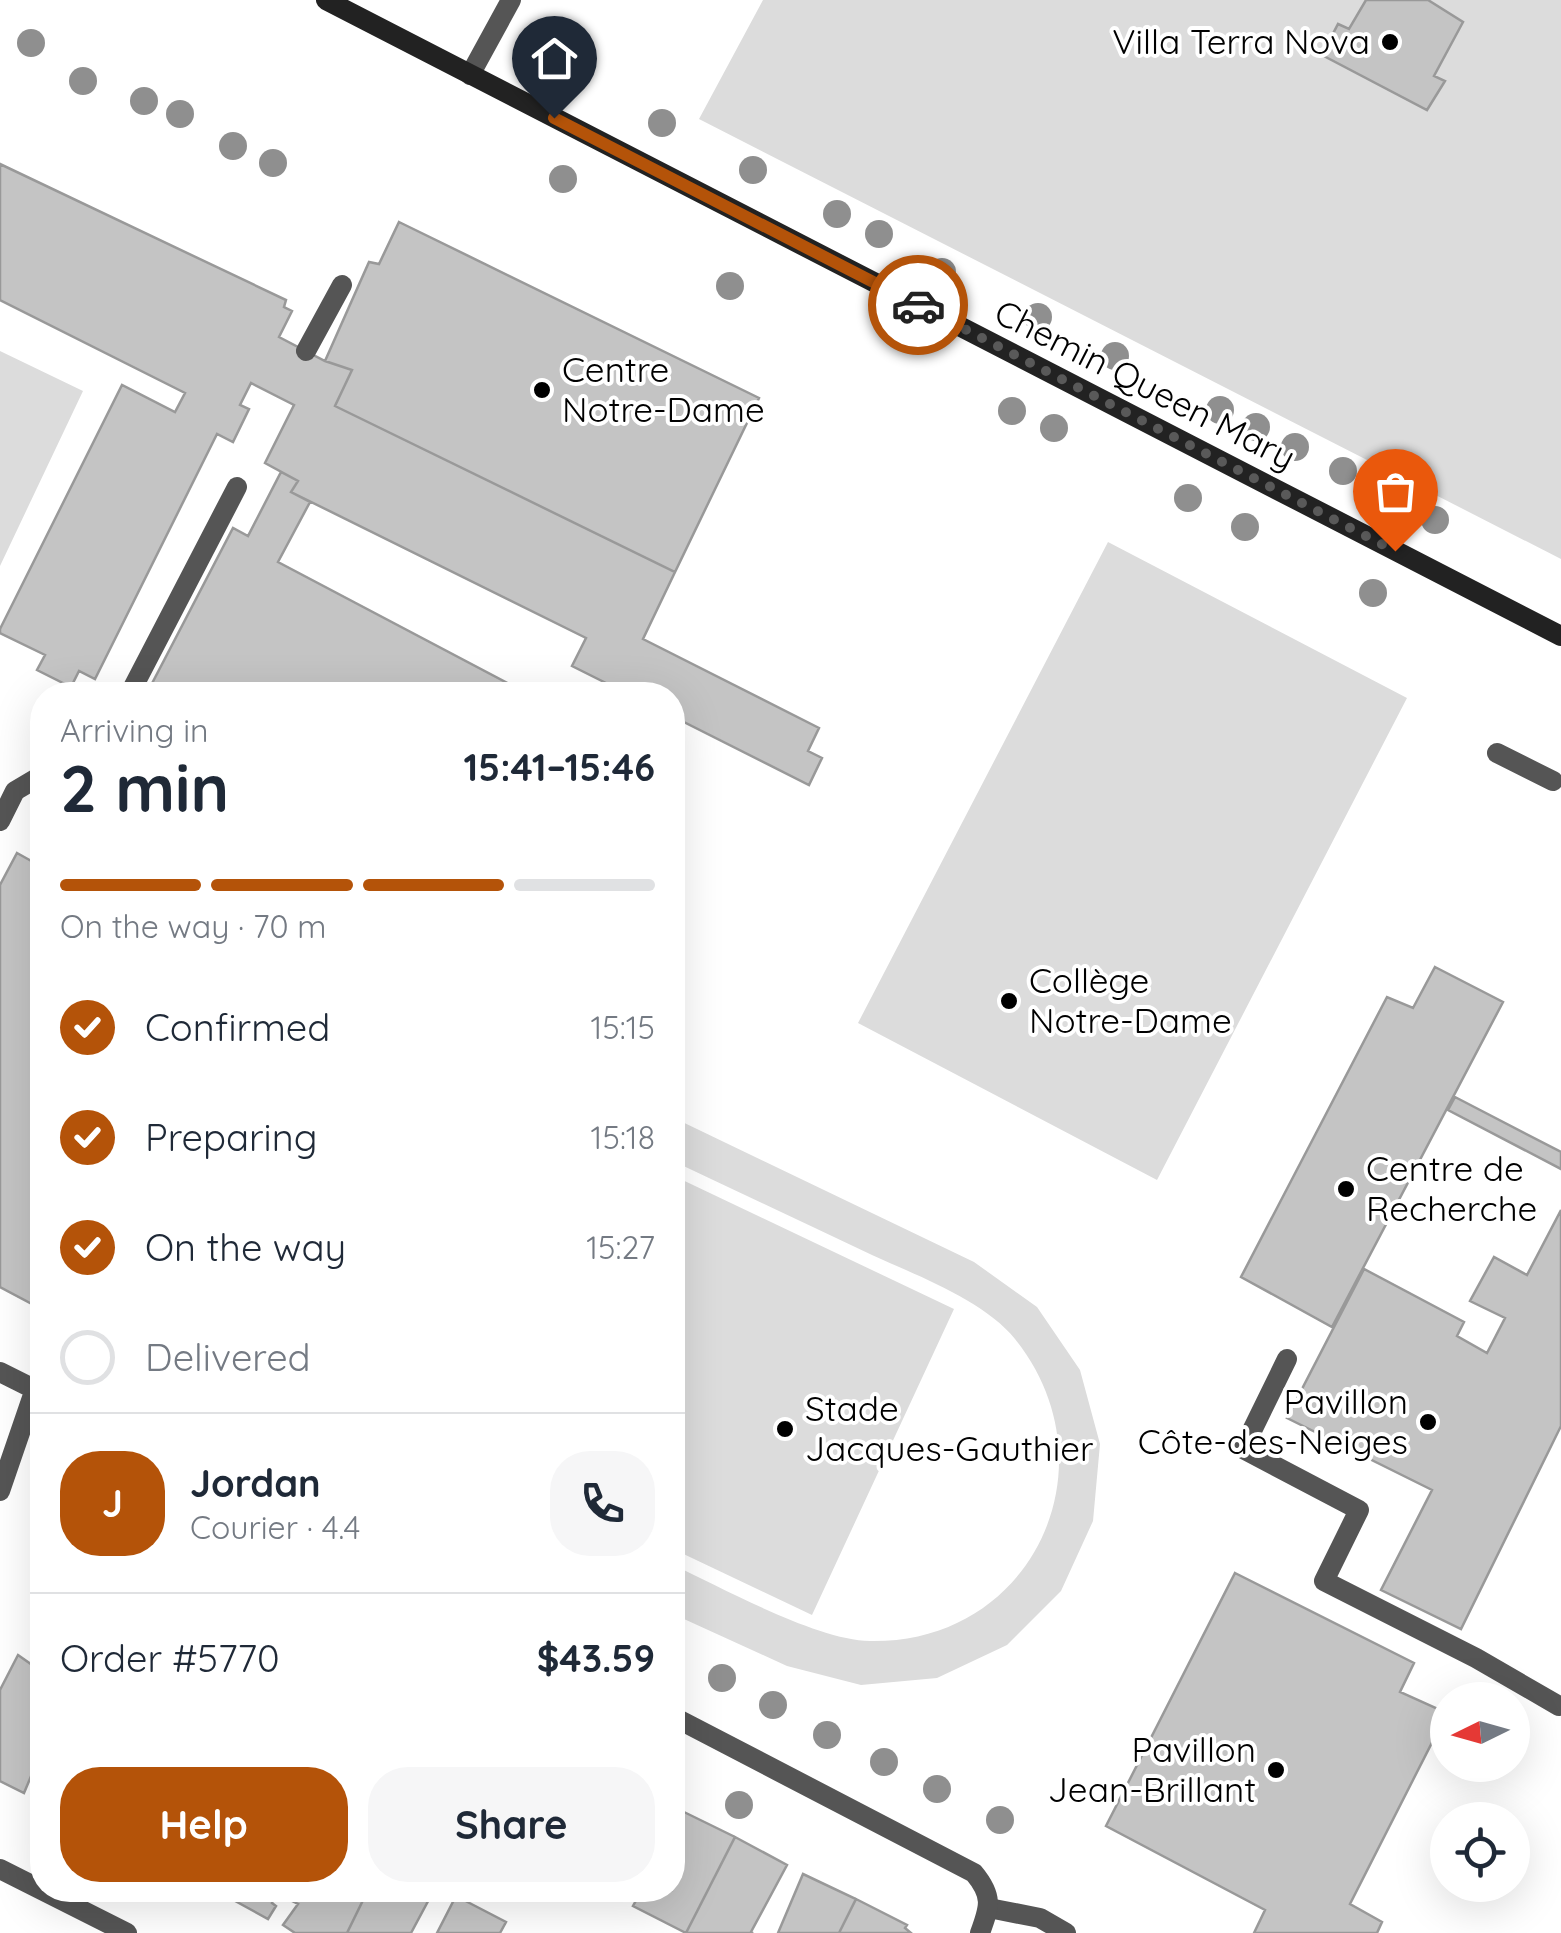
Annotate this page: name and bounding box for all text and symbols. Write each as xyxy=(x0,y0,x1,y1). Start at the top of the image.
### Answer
pin xyxy=(512,16,597,119)
place label: Villa Terra Nova xyxy=(1112,19,1370,63)
icon: home xyxy=(527,31,582,86)
marker: Villa Terra Nova xyxy=(1379,31,1401,53)
courier xyxy=(868,255,968,355)
icon: car xyxy=(891,278,946,333)
street label: Chemin Queen Mary xyxy=(988,289,1303,479)
place label: Centre Notre-Dame xyxy=(562,347,765,431)
marker: Centre Notre-Dame xyxy=(531,379,553,401)
pin xyxy=(1353,449,1438,552)
icon: bag xyxy=(1368,464,1423,519)
text: Arriving in xyxy=(60,710,209,750)
text: 15:41–15:46 xyxy=(463,743,655,791)
text: 2 min xyxy=(60,747,229,828)
text: On the way · 70 m xyxy=(60,906,326,946)
place label: Collège Notre-Dame xyxy=(1029,958,1232,1042)
marker: Collège Notre-Dame xyxy=(998,990,1020,1012)
icon: check xyxy=(60,1000,115,1055)
text: Confirmed xyxy=(145,1003,330,1051)
text: 15:15 xyxy=(590,1007,655,1047)
icon: check xyxy=(60,1110,115,1165)
text: Preparing xyxy=(145,1113,317,1161)
text: 15:18 xyxy=(591,1117,655,1157)
place label: Centre de Recherche xyxy=(1366,1146,1537,1230)
marker: Centre de Recherche xyxy=(1335,1178,1357,1200)
icon: check xyxy=(60,1220,115,1275)
text: On the way xyxy=(145,1223,346,1271)
text: 15:27 xyxy=(586,1227,655,1267)
text: Delivered xyxy=(145,1333,311,1381)
place label: Pavillon Côte-des-Neiges xyxy=(1138,1379,1408,1463)
place label: Stade Jacques-Gauthier xyxy=(805,1386,1093,1470)
marker: Pavillon Côte-des-Neiges xyxy=(1417,1411,1439,1433)
marker: Stade Jacques-Gauthier xyxy=(774,1418,796,1440)
button: phone xyxy=(550,1451,655,1556)
text: Jordan xyxy=(190,1459,321,1507)
text: J xyxy=(102,1479,123,1527)
text: Courier · 4.4 xyxy=(190,1507,360,1547)
text: Order #5770 xyxy=(60,1634,280,1682)
text: $43.59 xyxy=(537,1634,655,1682)
north arrow xyxy=(1430,1682,1530,1782)
map controls xyxy=(1430,1682,1530,1902)
place label: Pavillon Jean-Brillant xyxy=(1048,1727,1256,1811)
marker: Pavillon Jean-Brillant xyxy=(1265,1759,1287,1781)
button: Help xyxy=(60,1767,348,1882)
button: Share xyxy=(368,1767,655,1882)
button: locate xyxy=(1430,1802,1530,1902)

